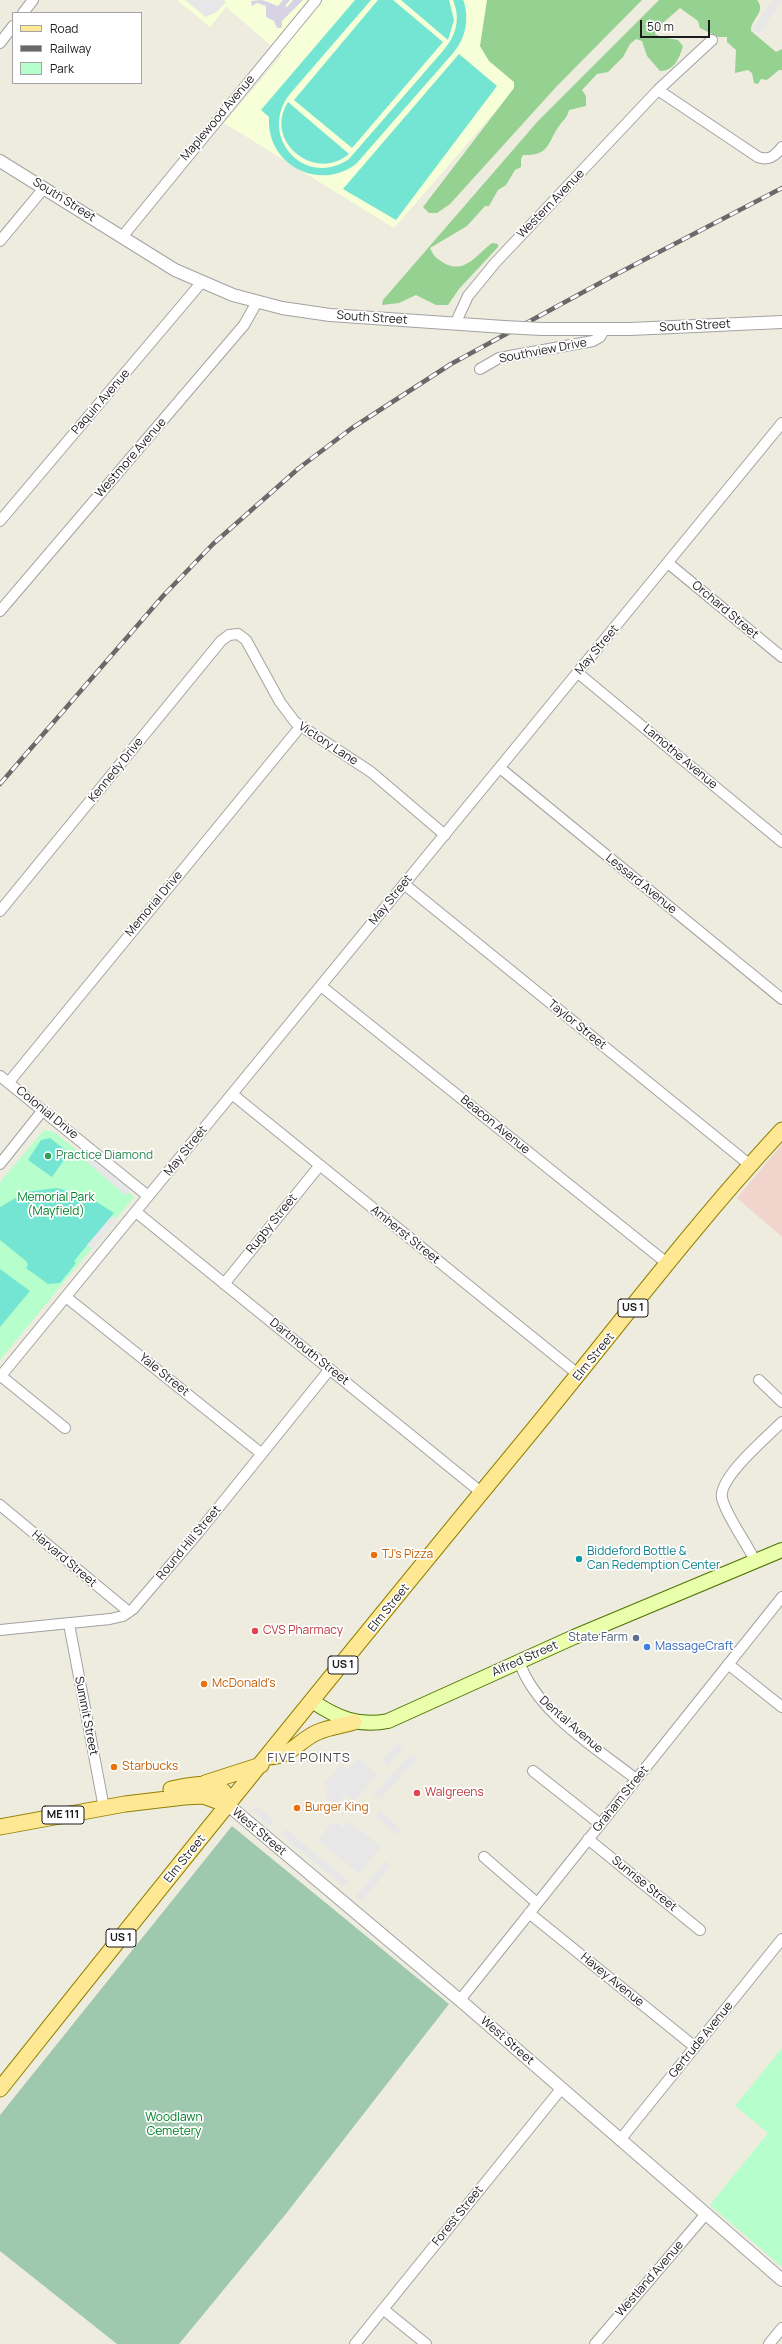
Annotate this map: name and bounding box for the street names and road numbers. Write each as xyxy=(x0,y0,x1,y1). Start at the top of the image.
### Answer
street label: Maplewood Avenue xyxy=(178,72,258,164)
street label: Western Avenue xyxy=(514,167,588,241)
street label: South Street xyxy=(30,175,98,225)
street label: South Street xyxy=(336,308,408,328)
street label: South Street xyxy=(659,317,731,335)
street label: Southview Drive xyxy=(498,335,588,367)
street label: Paquin Avenue xyxy=(69,367,133,437)
street label: Westmore Avenue xyxy=(93,415,169,501)
street label: Orchard Street xyxy=(689,578,761,642)
street label: May Street xyxy=(572,622,622,678)
street label: Victory Lane xyxy=(296,719,360,769)
street label: Lamothe Avenue xyxy=(640,722,720,792)
street label: Kennedy Drive xyxy=(86,735,146,805)
street label: Lessard Avenue xyxy=(603,851,679,917)
street label: Memorial Drive xyxy=(122,868,186,940)
street label: May Street xyxy=(366,872,416,928)
street label: Taylor Street xyxy=(545,997,609,1053)
street label: Colonial Drive xyxy=(13,1084,81,1142)
street label: Beacon Avenue xyxy=(457,1093,533,1157)
street label: May Street xyxy=(161,1123,211,1179)
street label: Rugby Street xyxy=(244,1191,300,1257)
street label: Amherst Street xyxy=(368,1203,442,1267)
road number: US 1 xyxy=(618,1299,648,1317)
street label: Dartmouth Street xyxy=(266,1316,352,1388)
street label: Elm Street xyxy=(570,1330,618,1384)
street label: Yale Street xyxy=(136,1351,192,1399)
street label: Round Hill Street xyxy=(154,1503,224,1583)
street label: Harvard Street xyxy=(29,1528,99,1590)
street label: Elm Street xyxy=(365,1581,413,1635)
street label: Alfred Street xyxy=(490,1638,560,1680)
road number: US 1 xyxy=(328,1656,358,1674)
street label: Summit Street xyxy=(71,1675,101,1757)
street label: Dental Avenue xyxy=(536,1693,606,1757)
street label: Graham Street xyxy=(590,1763,652,1835)
street label: West Street xyxy=(229,1805,289,1859)
road number: ME 111 xyxy=(42,1806,84,1824)
street label: Elm Street xyxy=(161,1832,209,1886)
street label: Sunrise Street xyxy=(608,1853,680,1915)
road number: US 1 xyxy=(106,1929,136,1947)
street label: Havey Avenue xyxy=(577,1950,647,2010)
street label: Gertrude Avenue xyxy=(666,1999,736,2081)
street label: West Street xyxy=(477,2014,537,2068)
street label: Forest Street xyxy=(429,2183,487,2249)
street label: Westland Avenue xyxy=(613,2238,687,2320)

